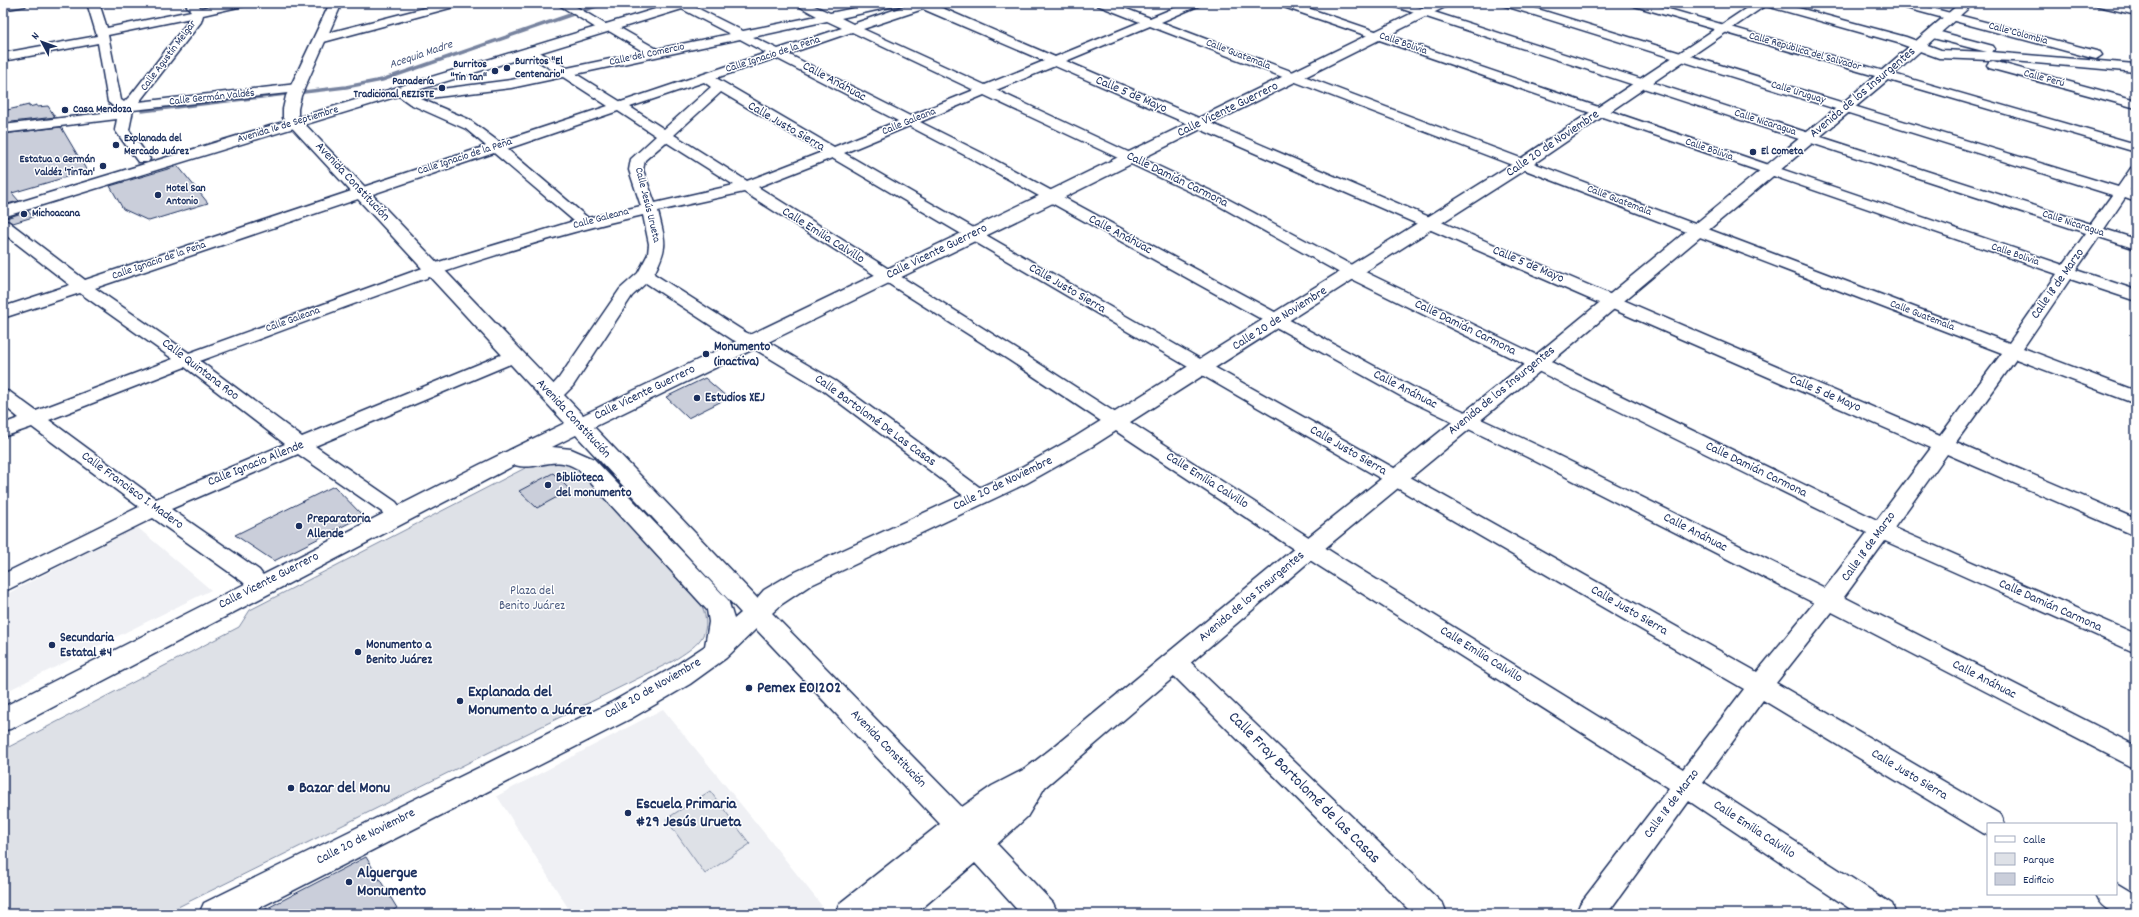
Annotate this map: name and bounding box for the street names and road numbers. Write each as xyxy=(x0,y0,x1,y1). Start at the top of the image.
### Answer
street label: Calle Agustín Melgar xyxy=(137,16,202,95)
street label: Calle Colombia xyxy=(1987,18,2050,50)
street label: Calle Bolivia xyxy=(1377,28,1430,60)
street label: Calle República del Salvador xyxy=(1747,28,1864,76)
street label: Calle Ignacio de la Peña xyxy=(724,32,823,78)
street label: Calle Guatemala xyxy=(1203,35,1273,75)
street label: Calle del Comercio xyxy=(608,39,686,71)
street label: Avenida de los Insurgentes xyxy=(1806,43,1920,143)
street label: Calle Anáhuac xyxy=(799,57,869,107)
street label: Calle Perú xyxy=(2022,66,2067,92)
street label: Calle 5 de Mayo xyxy=(1092,71,1170,119)
street label: Calle Vicente Guerrero xyxy=(1174,77,1282,143)
street label: Calle Uruguay xyxy=(1769,77,1828,109)
street label: Calle Germán Valdés xyxy=(168,86,256,110)
street label: Calle Justo Sierra xyxy=(744,97,829,157)
street label: Avenida 16 de Septiembre xyxy=(235,102,341,148)
street label: Calle Galeana xyxy=(880,104,939,140)
street label: Calle Nicaragua xyxy=(1732,105,1799,141)
street label: Calle 20 de Noviembre xyxy=(1503,106,1604,182)
street label: Calle Ignacio de la Peña xyxy=(416,134,515,180)
street label: Calle Bolivia xyxy=(1683,134,1736,166)
street label: Avenida Constitución xyxy=(310,138,394,226)
street label: Calle Damián Carmona xyxy=(1123,147,1232,213)
street label: Calle Jesús Urueta xyxy=(630,166,664,245)
street label: Calle Guatemala xyxy=(1584,181,1654,221)
street label: Calle Emilia Calvillo xyxy=(778,203,868,269)
street label: Calle Galeana xyxy=(572,204,631,234)
street label: Calle Nicaragua xyxy=(2040,206,2107,242)
street label: Calle Anáhuac xyxy=(1085,210,1155,260)
street label: Calle Vicente Guerrero xyxy=(883,219,991,285)
street label: Calle Ignacio de la Peña xyxy=(110,237,209,285)
street label: Calle Bolivia xyxy=(1989,239,2042,271)
street label: Calle 5 de Mayo xyxy=(1489,241,1567,289)
street label: Calle 18 de Marzo xyxy=(2027,245,2090,323)
street label: Calle Justo Sierra xyxy=(1025,259,1110,319)
street label: Calle 20 de Noviembre xyxy=(1229,282,1331,356)
street label: Calle Damián Carmona xyxy=(1411,295,1520,361)
street label: Calle Guatemala xyxy=(1887,296,1957,336)
street label: Calle Galeana xyxy=(264,302,323,337)
street label: Calle Quintana Roo xyxy=(157,334,243,406)
street label: Avenida de los Insurgentes xyxy=(1444,342,1560,440)
street label: Calle Vicente Guerrero xyxy=(591,360,699,426)
street label: Calle Anáhuac xyxy=(1370,366,1440,414)
street label: Calle Bartolomé De Las Casas xyxy=(810,370,940,472)
street label: Calle 5 de Mayo xyxy=(1786,370,1864,418)
street label: Avenida Constitución xyxy=(531,375,615,463)
street label: Calle Justo Sierra xyxy=(1306,421,1391,481)
street label: Calle Ignacio Allende xyxy=(205,436,307,492)
street label: Calle Damián Carmona xyxy=(1702,437,1811,503)
street label: Calle Francisco I. Madero xyxy=(77,447,187,535)
street label: Calle Emilia Calvillo xyxy=(1162,448,1252,514)
street label: Calle 20 de Noviembre xyxy=(950,451,1056,516)
street label: Calle 18 de Marzo xyxy=(1837,508,1901,586)
street label: Calle Anáhuac xyxy=(1660,509,1730,557)
street label: Calle Vicente Guerrero xyxy=(216,547,323,615)
street label: Avenida de los Insurgentes xyxy=(1195,547,1309,647)
street label: Calle Damián Carmona xyxy=(1995,575,2105,638)
street label: Calle Justo Sierra xyxy=(1587,581,1672,641)
street label: Calle Emilia Calvillo xyxy=(1436,622,1526,688)
street label: Calle 20 de Noviembre xyxy=(601,653,705,724)
street label: Calle Anáhuac xyxy=(1949,656,2019,704)
street label: Avenida Constitución xyxy=(846,706,930,792)
street label: Calle Fray Bartolomé de las Casas xyxy=(1223,707,1386,870)
street label: Calle Justo Sierra xyxy=(1867,745,1952,806)
street label: Calle 18 de Marzo xyxy=(1640,765,1705,843)
street label: Calle Emilia Calvillo xyxy=(1709,796,1799,864)
street label: Calle 20 de Noviembre xyxy=(313,804,419,870)

